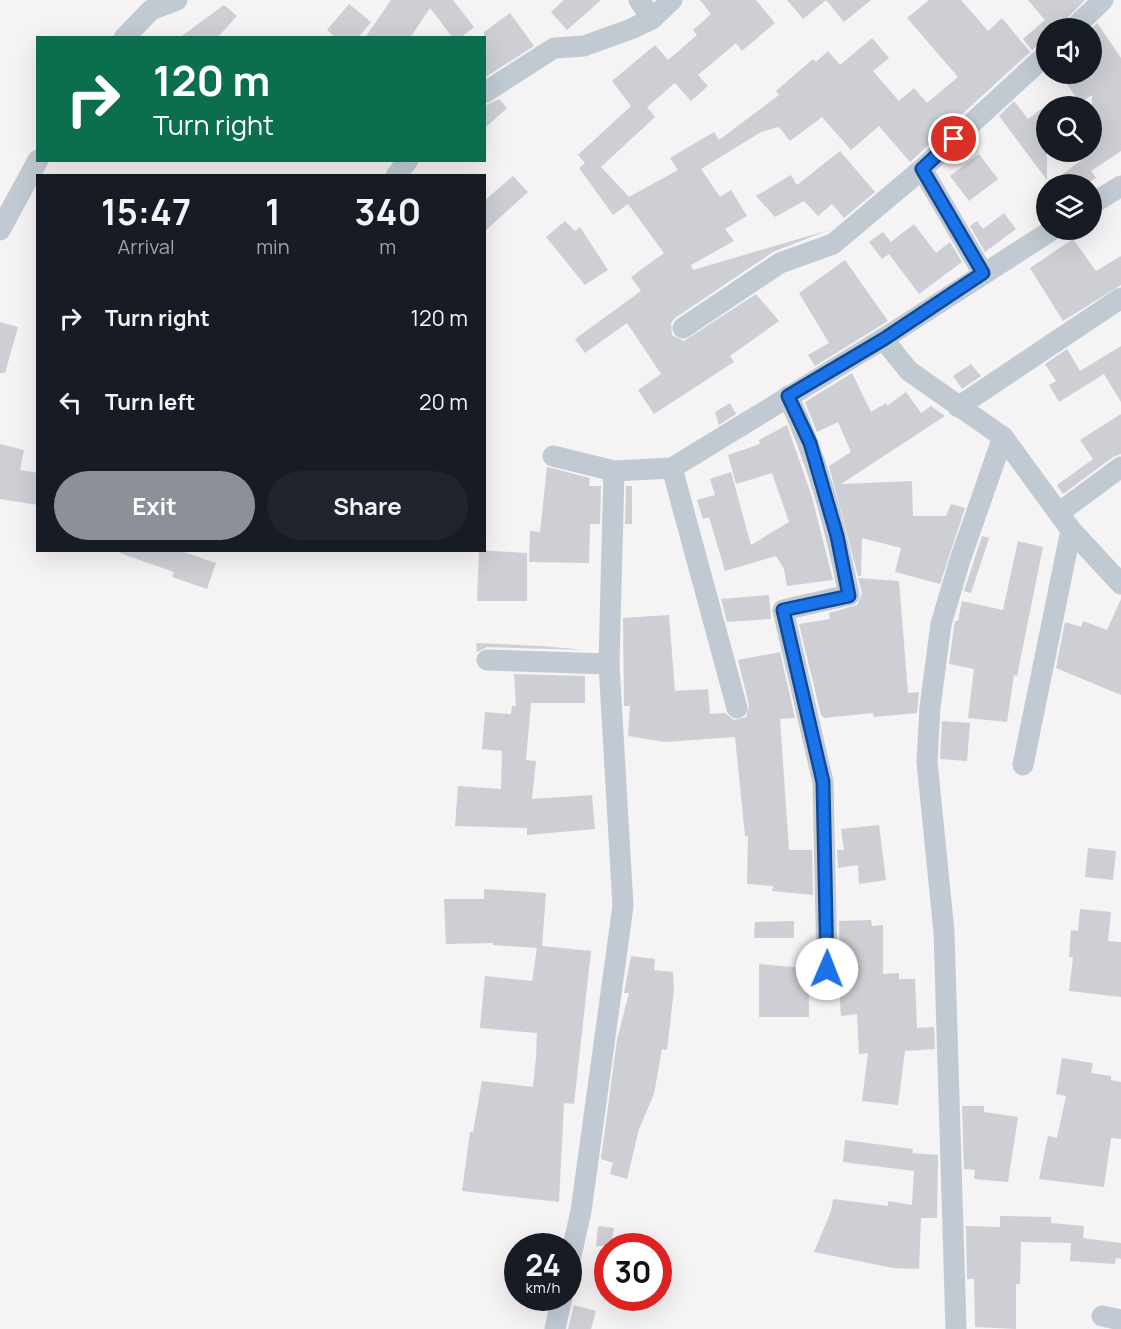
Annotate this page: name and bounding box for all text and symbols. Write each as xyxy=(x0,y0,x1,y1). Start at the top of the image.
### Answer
map controls xyxy=(1036,18,1102,240)
button: sound xyxy=(1036,18,1102,84)
text: 120 m xyxy=(153,51,270,109)
icon: right xyxy=(54,60,132,138)
button: search xyxy=(1036,96,1102,162)
text: Turn right xyxy=(153,106,274,143)
pin xyxy=(928,113,979,164)
icon: arrive xyxy=(937,122,970,155)
button: layers xyxy=(1036,174,1102,240)
text: 15:47 xyxy=(101,187,191,236)
text: 1 xyxy=(265,187,281,236)
text: 340 xyxy=(355,187,421,236)
text: Arrival xyxy=(118,233,175,260)
text: min xyxy=(256,233,290,260)
text: m xyxy=(379,233,396,260)
icon: right xyxy=(54,302,87,335)
text: Turn right xyxy=(105,303,210,333)
text: 120 m xyxy=(410,303,468,333)
icon: left xyxy=(54,386,87,419)
text: Turn left xyxy=(105,387,195,417)
text: 20 m xyxy=(419,387,468,417)
button: Exit xyxy=(54,471,255,540)
button: Share xyxy=(267,471,468,540)
position arrow xyxy=(795,937,859,1001)
speed limit sign: 30 xyxy=(594,1233,672,1311)
text: 24 xyxy=(525,1244,561,1285)
text: km/h xyxy=(526,1277,560,1298)

